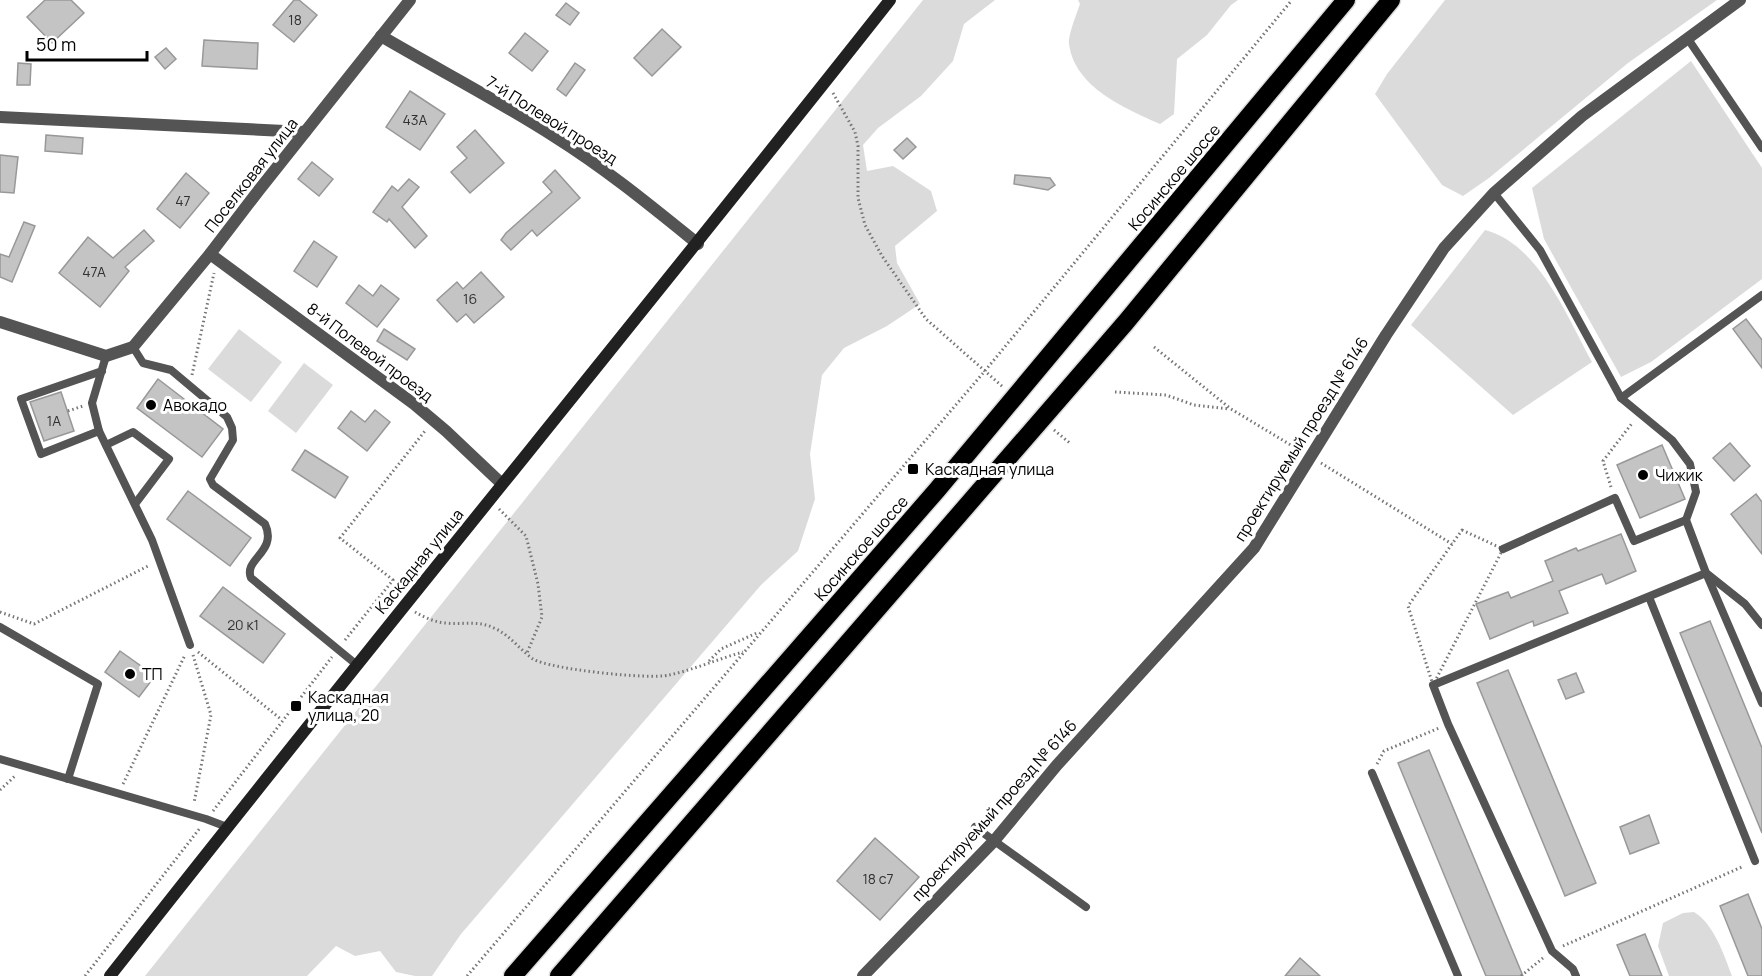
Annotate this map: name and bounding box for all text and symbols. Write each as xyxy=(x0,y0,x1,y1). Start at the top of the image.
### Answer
house number: 18 xyxy=(288,10,302,29)
scale bar xyxy=(27,24,147,62)
text: 50 m xyxy=(36,32,76,56)
street label: 7-й Полевой проезд xyxy=(482,71,622,170)
house number: 43А xyxy=(403,110,428,129)
street label: Поселковая улица xyxy=(199,113,303,237)
street label: Косинское шоссе xyxy=(1123,119,1225,235)
house number: 47 xyxy=(175,191,191,210)
house number: 47А xyxy=(82,262,106,281)
house number: 16 xyxy=(463,289,477,308)
street label: 8-й Полевой проезд xyxy=(302,297,438,407)
street label: проектируемый проезд № 6146 xyxy=(1229,332,1373,546)
place label: Авокадо xyxy=(163,394,227,416)
marker: Авокадо xyxy=(144,398,158,412)
house number: 1А xyxy=(47,411,61,430)
place label: Каскадная улица xyxy=(925,458,1054,480)
marker: Каскадная улица xyxy=(906,462,920,476)
place label: Чижик xyxy=(1655,464,1704,486)
marker: Чижик xyxy=(1636,468,1650,482)
street label: Косинское шоссе xyxy=(809,491,913,605)
street label: Каскадная улица xyxy=(370,504,468,618)
house number: 20 к1 xyxy=(227,615,259,634)
place label: ТП xyxy=(142,663,163,685)
marker: ТП xyxy=(123,667,137,681)
place label: Каскадная улица, 20 xyxy=(308,686,389,726)
marker: Каскадная улица, 20 xyxy=(289,699,303,713)
street label: проектируемый проезд № 6146 xyxy=(906,714,1082,906)
house number: 18 с7 xyxy=(862,869,894,888)

